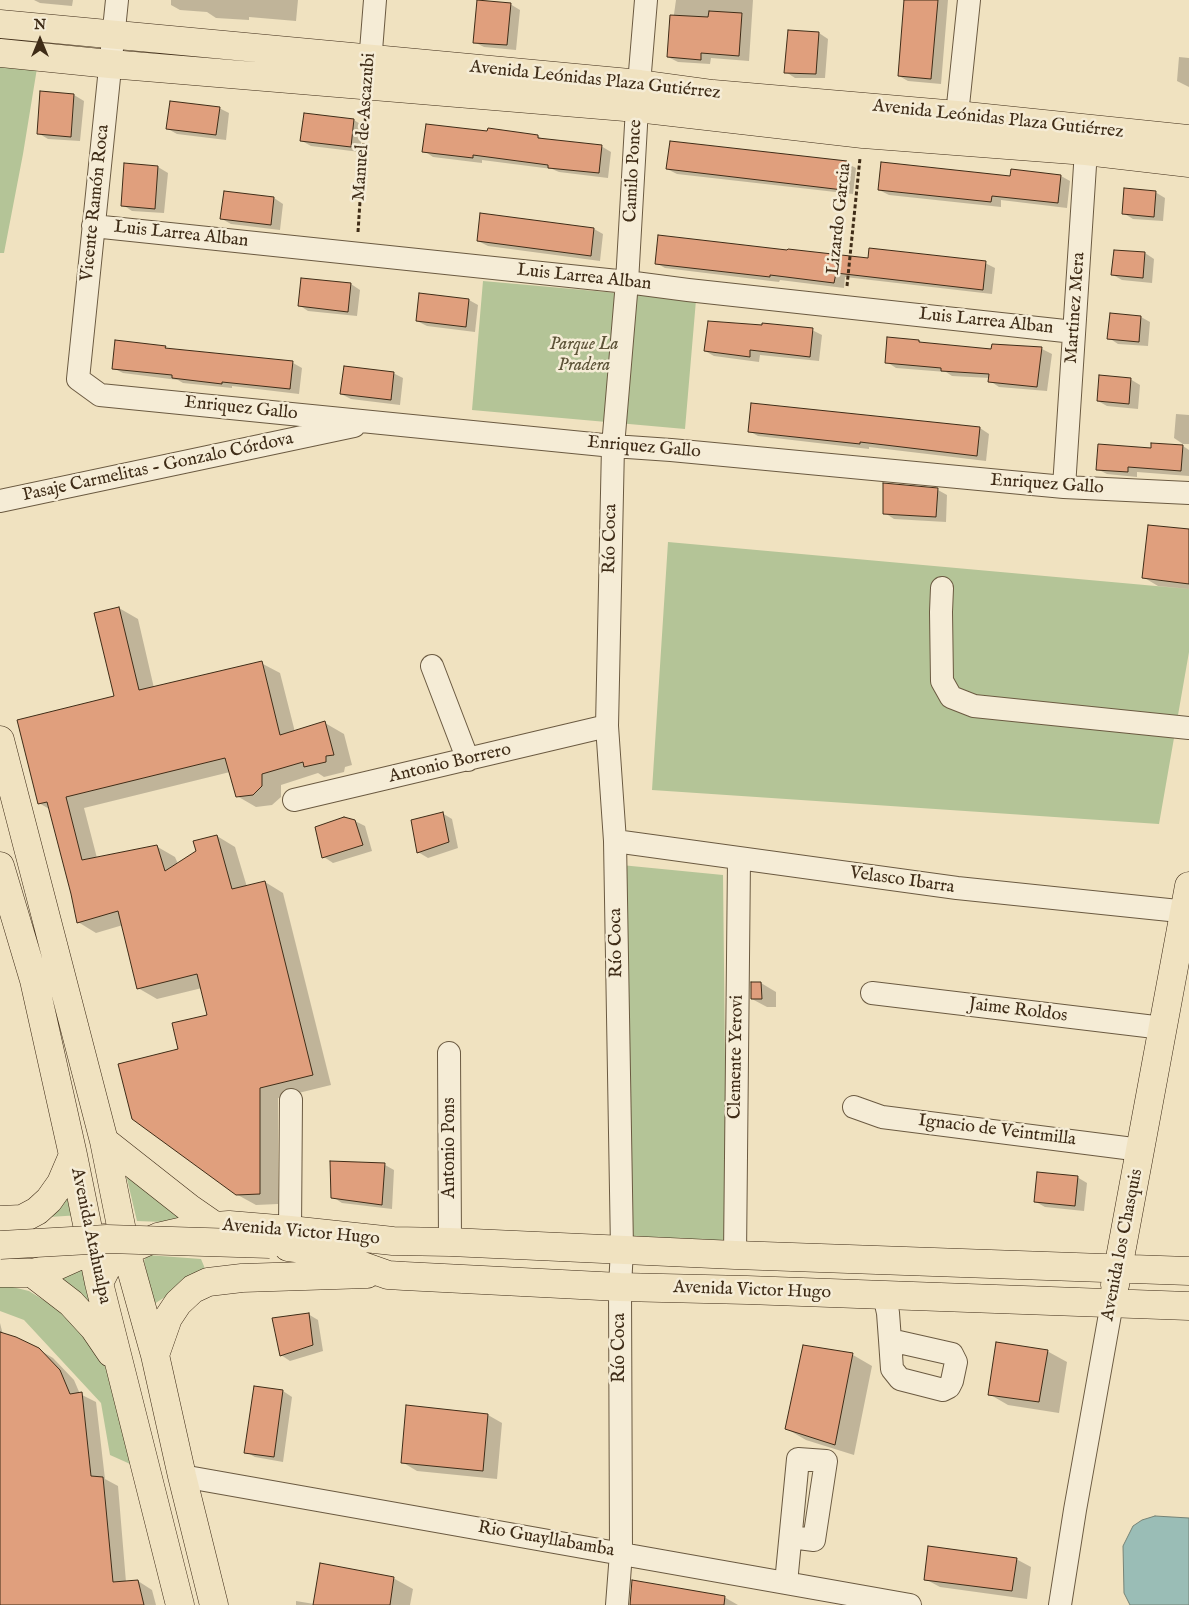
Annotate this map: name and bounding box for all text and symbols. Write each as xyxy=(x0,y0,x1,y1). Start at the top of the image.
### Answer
north arrow xyxy=(15,15,65,65)
text: N xyxy=(34,16,46,34)
street label: Manuel de Ascazubi xyxy=(349,52,381,202)
street label: Avenida Leónidas Plaza Gutiérrez xyxy=(468,57,722,105)
street label: Avenida Leónidas Plaza Gutiérrez xyxy=(871,96,1125,144)
street label: Camilo Ponce xyxy=(621,119,647,223)
street label: Vicente Ramón Roca xyxy=(77,124,115,282)
street label: Lizardo Garcia xyxy=(823,162,857,276)
street label: Luis Larrea Alban xyxy=(113,217,249,253)
street label: Martinez Mera xyxy=(1061,251,1091,365)
street label: Luis Larrea Alban xyxy=(516,260,652,296)
street label: Luis Larrea Alban xyxy=(918,304,1054,340)
park label: Parque La Pradera xyxy=(549,334,619,376)
street label: Enriquez Gallo xyxy=(183,392,299,426)
street label: Pasaje Carmelitas - Gonzalo Córdova xyxy=(21,429,295,507)
street label: Enriquez Gallo xyxy=(586,432,702,464)
street label: Enriquez Gallo xyxy=(990,470,1104,500)
street label: Río Coca xyxy=(600,504,622,574)
street label: Antonio Borrero xyxy=(387,739,513,789)
street label: Velasco Ibarra xyxy=(848,863,956,899)
street label: Río Coca xyxy=(606,908,628,978)
street label: Jaime Roldos xyxy=(967,994,1069,1028)
street label: Clemente Yerovi xyxy=(725,995,749,1119)
street label: Antonio Pons xyxy=(439,1097,461,1199)
street label: Ignacio de Veintmilla xyxy=(917,1111,1077,1151)
street label: Avenida Atahualpa xyxy=(65,1166,115,1306)
street label: Avenida los Chasquis xyxy=(1098,1167,1148,1323)
street label: Avenida Victor Hugo xyxy=(221,1215,381,1251)
street label: Avenida Victor Hugo xyxy=(673,1277,831,1305)
street label: Río Coca xyxy=(609,1313,631,1383)
street label: Rio Guayllabamba xyxy=(476,1517,616,1563)

